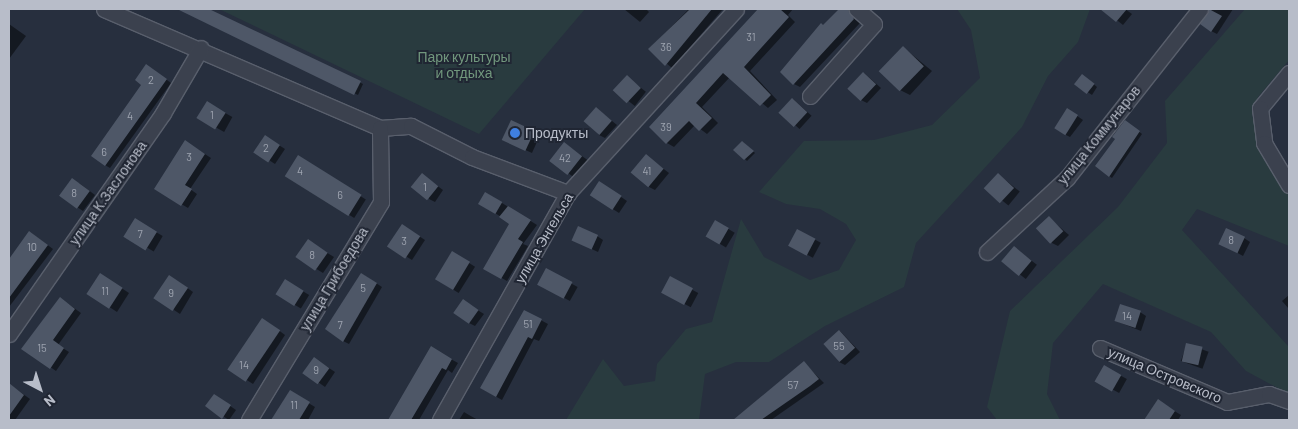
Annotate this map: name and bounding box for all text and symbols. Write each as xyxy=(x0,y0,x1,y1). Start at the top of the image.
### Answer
house number: 31 xyxy=(746,30,756,44)
house number: 36 xyxy=(660,40,672,54)
park label: Парк культуры и отдыха xyxy=(417,49,511,82)
house number: 2 xyxy=(148,73,154,87)
street label: улица Коммунаров xyxy=(1054,82,1144,188)
house number: 1 xyxy=(210,108,214,122)
house number: 4 xyxy=(127,109,133,123)
house number: 39 xyxy=(660,120,672,134)
place label: Продукты xyxy=(525,125,588,141)
marker: Продукты xyxy=(509,127,521,139)
street label: улица К.Заслонова xyxy=(66,138,150,248)
house number: 2 xyxy=(263,141,269,155)
house number: 6 xyxy=(101,145,107,159)
house number: 3 xyxy=(186,150,192,164)
house number: 42 xyxy=(559,151,571,165)
house number: 4 xyxy=(297,164,303,178)
house number: 41 xyxy=(643,164,651,178)
house number: 1 xyxy=(423,180,427,194)
house number: 8 xyxy=(71,186,77,200)
house number: 6 xyxy=(337,188,343,202)
street label: улица Энгельса xyxy=(511,190,577,286)
street label: улица Грибоедова xyxy=(296,224,372,334)
house number: 7 xyxy=(137,227,143,241)
house number: 8 xyxy=(1228,233,1234,247)
house number: 3 xyxy=(401,234,407,248)
house number: 10 xyxy=(27,240,37,254)
house number: 8 xyxy=(309,248,315,262)
house number: 5 xyxy=(360,281,366,295)
house number: 11 xyxy=(101,284,109,298)
house number: 9 xyxy=(168,286,174,300)
house number: 14 xyxy=(1122,309,1132,323)
house number: 51 xyxy=(523,317,533,331)
house number: 7 xyxy=(337,318,343,332)
house number: 55 xyxy=(833,339,845,353)
house number: 15 xyxy=(37,341,47,355)
street label: улица Островского xyxy=(1106,343,1224,407)
house number: 14 xyxy=(239,358,249,372)
house number: 9 xyxy=(313,363,319,377)
north arrow xyxy=(15,364,65,414)
house number: 57 xyxy=(788,378,798,392)
text: N xyxy=(41,391,59,410)
house number: 11 xyxy=(290,398,298,412)

